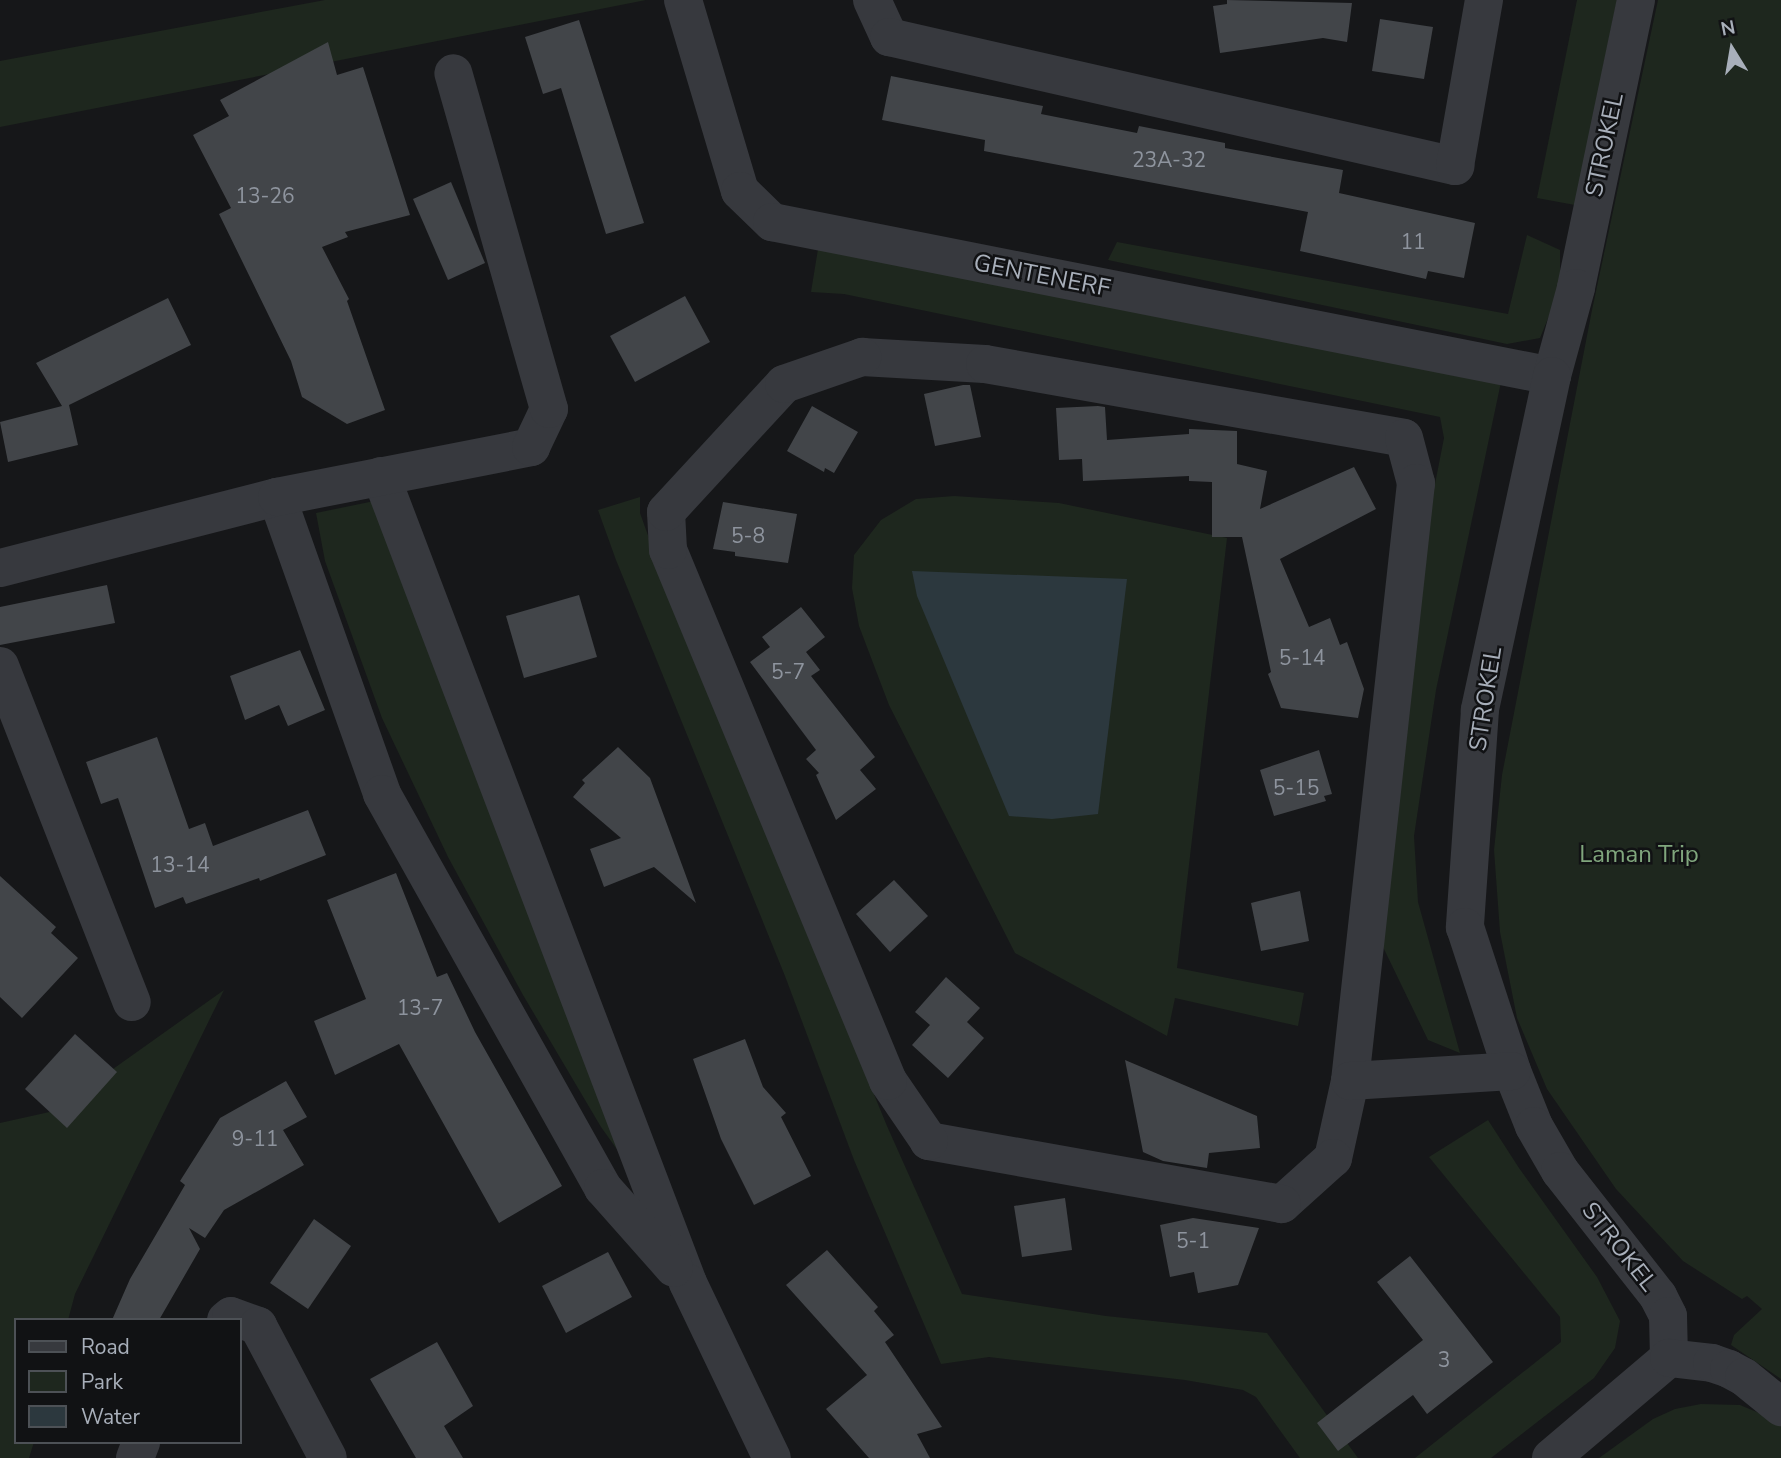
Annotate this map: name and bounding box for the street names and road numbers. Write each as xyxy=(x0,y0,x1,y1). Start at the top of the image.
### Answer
street label: STROKEL xyxy=(1580,91,1630,199)
street label: GENTENERF xyxy=(971,249,1113,303)
street label: STROKEL xyxy=(1464,645,1508,753)
street label: STROKEL xyxy=(1575,1197,1663,1297)

